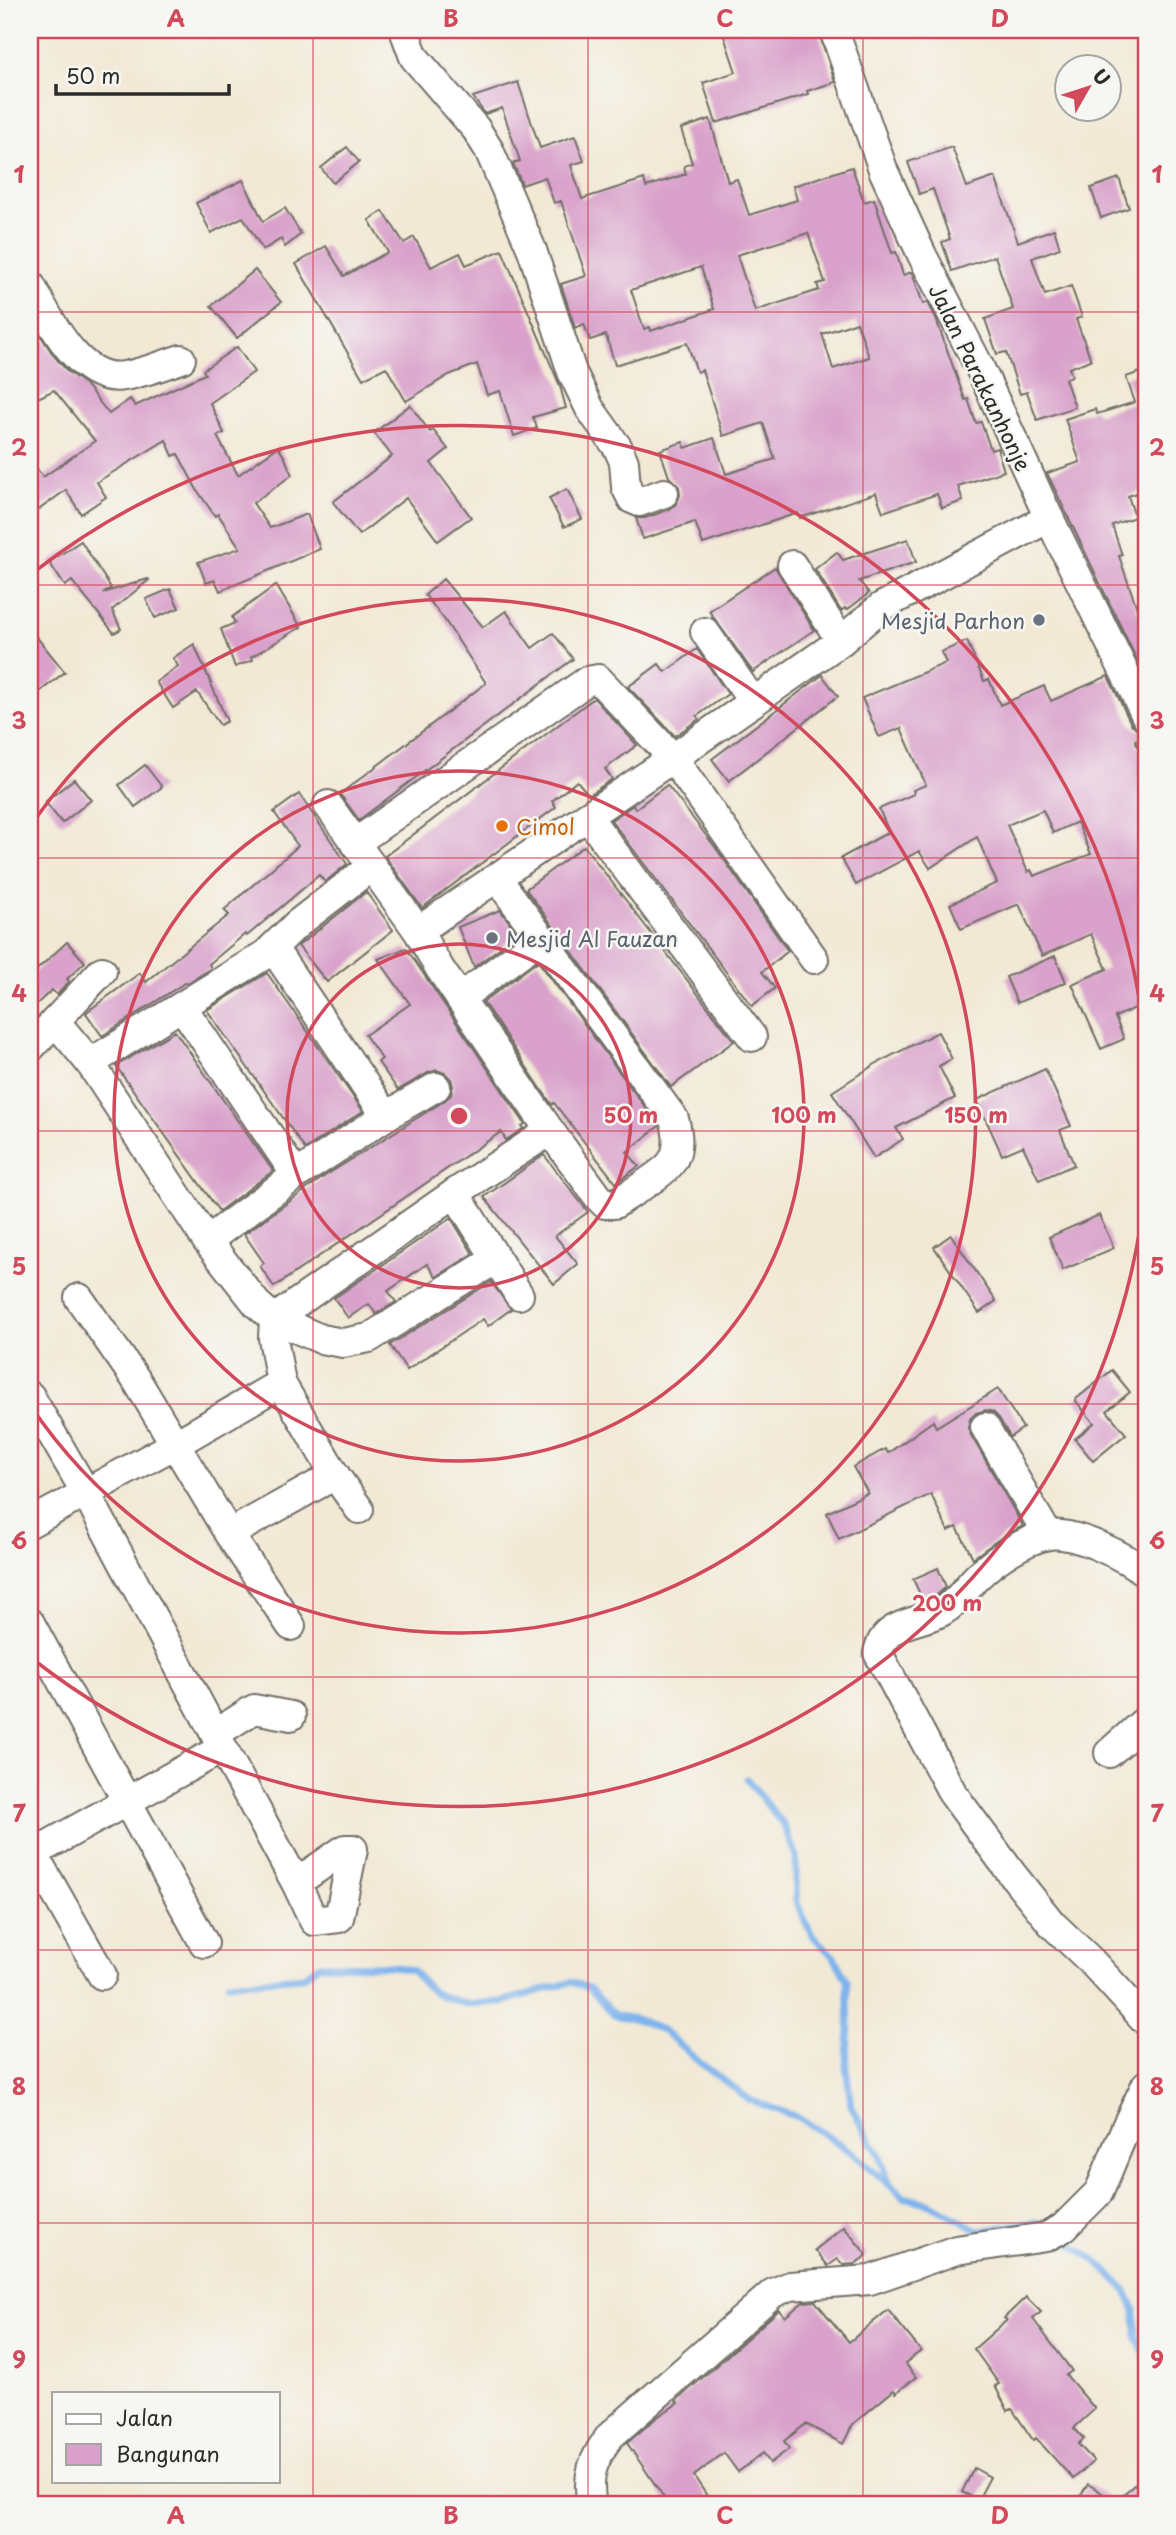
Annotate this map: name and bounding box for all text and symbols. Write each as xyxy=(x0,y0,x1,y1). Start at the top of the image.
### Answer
text: A xyxy=(167,0,185,35)
text: B xyxy=(443,0,459,35)
text: C xyxy=(716,0,734,35)
text: D xyxy=(991,0,1009,35)
scale bar xyxy=(56,52,229,96)
north arrow xyxy=(1054,52,1124,122)
text: 50 m xyxy=(66,59,120,91)
text: U xyxy=(1087,62,1117,91)
text: 1 xyxy=(14,156,25,191)
text: 1 xyxy=(1152,156,1163,191)
street label: Jalan Parakanhonje xyxy=(922,278,1040,476)
text: 2 xyxy=(11,429,27,464)
text: 2 xyxy=(1149,429,1165,464)
place label: Mesjid Parhon xyxy=(881,604,1025,636)
marker: Mesjid Parhon xyxy=(1031,612,1047,628)
text: 3 xyxy=(11,702,27,737)
text: 3 xyxy=(1149,702,1165,737)
place label: Cimol xyxy=(516,810,575,842)
marker: Cimol xyxy=(494,818,510,834)
place label: Mesjid Al Fauzan xyxy=(506,922,678,954)
marker: Mesjid Al Fauzan xyxy=(484,930,500,946)
text: 4 xyxy=(11,975,27,1010)
text: 4 xyxy=(1149,975,1165,1010)
text: 50 m xyxy=(604,1098,658,1130)
text: 100 m xyxy=(771,1098,837,1130)
text: 150 m xyxy=(944,1098,1008,1130)
centre of rings xyxy=(447,1104,471,1128)
text: 5 xyxy=(12,1248,26,1283)
text: 5 xyxy=(1150,1248,1164,1283)
text: 6 xyxy=(11,1522,27,1557)
text: 6 xyxy=(1149,1522,1165,1557)
text: 200 m xyxy=(912,1586,982,1618)
text: 7 xyxy=(12,1795,26,1830)
text: 7 xyxy=(1150,1795,1164,1830)
text: 8 xyxy=(12,2068,26,2103)
text: 8 xyxy=(1150,2068,1164,2103)
text: 9 xyxy=(12,2341,26,2376)
text: 9 xyxy=(1150,2341,1164,2376)
legend xyxy=(52,2392,280,2482)
text: Jalan xyxy=(116,2401,173,2433)
text: Bangunan xyxy=(116,2437,220,2469)
text: A xyxy=(167,2497,185,2532)
text: B xyxy=(443,2497,459,2532)
text: C xyxy=(716,2497,734,2532)
text: D xyxy=(991,2497,1009,2532)

